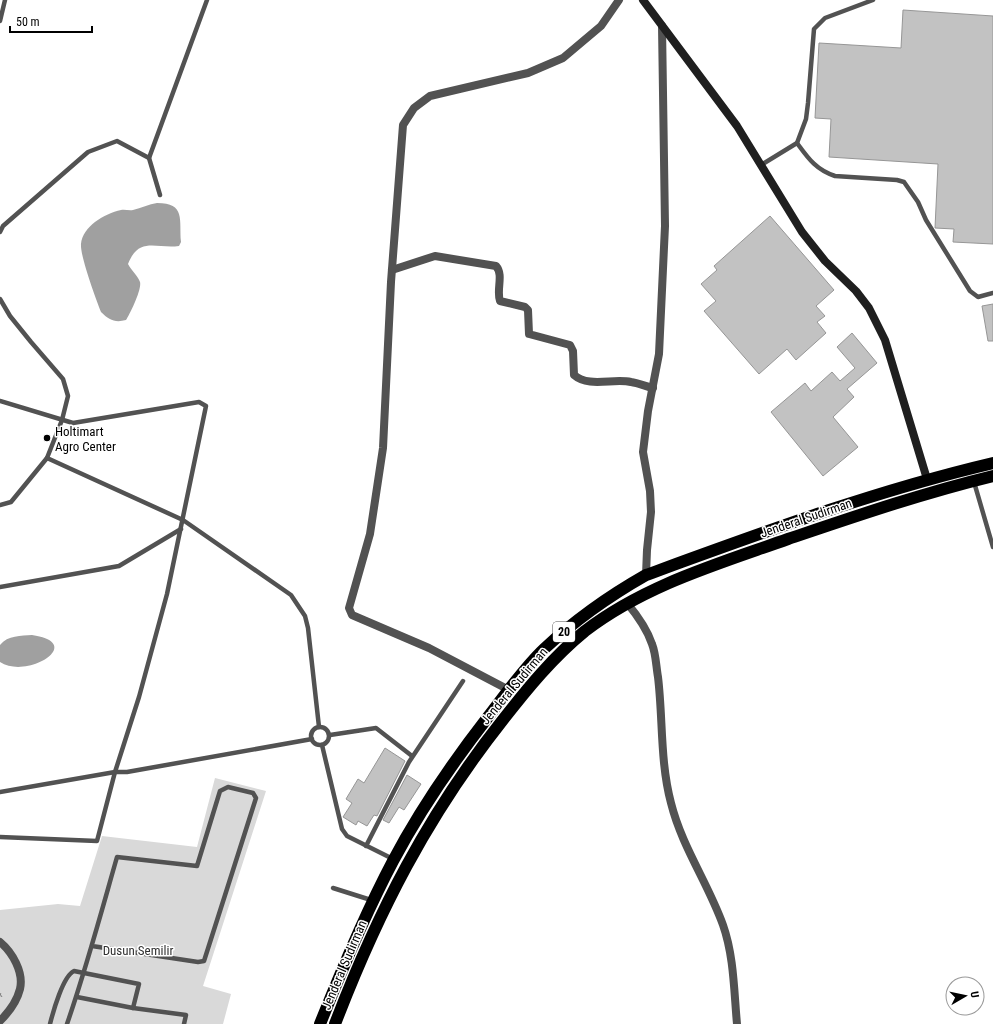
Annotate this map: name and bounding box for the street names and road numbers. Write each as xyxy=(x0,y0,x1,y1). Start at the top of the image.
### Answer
street label: Jenderal Sudirman xyxy=(758,495,854,541)
road number: 20 xyxy=(553,622,575,642)
street label: Jenderal Sudirman xyxy=(477,644,551,728)
street label: Jenderal Sudirman xyxy=(318,918,370,1012)

